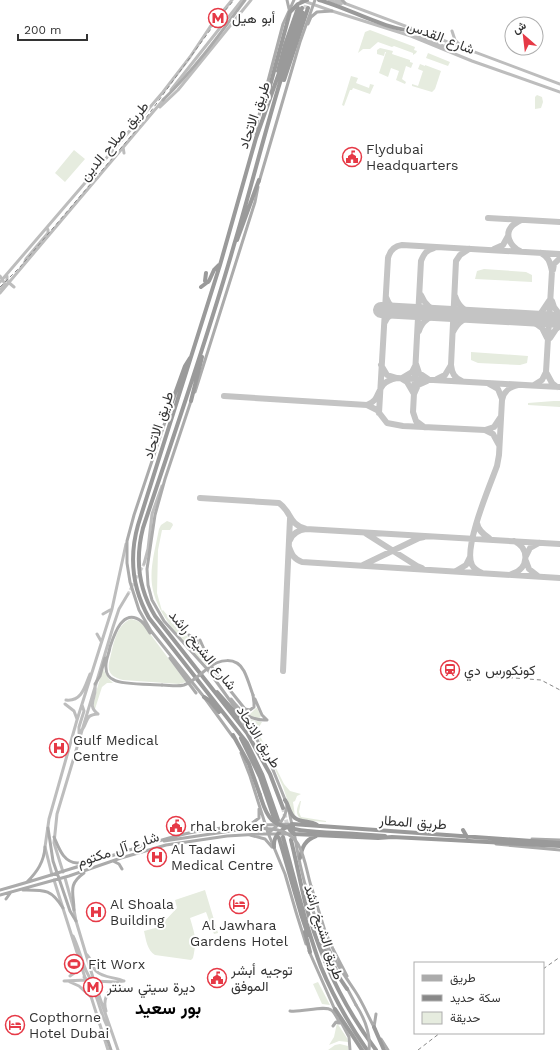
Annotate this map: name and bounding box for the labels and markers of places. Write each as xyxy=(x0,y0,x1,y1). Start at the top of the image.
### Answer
metro station icon: أبو هيل xyxy=(207,7,229,29)
place label: أبو هيل xyxy=(232,10,275,27)
place label: Flydubai Headquarters xyxy=(366,141,458,173)
public building icon: Flydubai Headquarters xyxy=(341,146,363,168)
station icon: كونكورس دي xyxy=(439,659,461,681)
place label: كونكورس دي xyxy=(464,662,535,682)
place label: Gulf Medical Centre xyxy=(73,732,159,764)
hospital icon: Gulf Medical Centre xyxy=(48,737,70,759)
public building icon: rhal broker xyxy=(165,815,187,837)
place label: rhal broker xyxy=(190,818,265,834)
place label: Al Tadawi Medical Centre xyxy=(171,841,273,873)
hospital icon: Al Tadawi Medical Centre xyxy=(146,846,168,868)
hotel icon: Al Jawhara Gardens Hotel xyxy=(228,893,250,915)
place label: Al Shoala Building xyxy=(110,896,174,928)
hospital icon: Al Shoala Building xyxy=(85,901,107,923)
place label: Al Jawhara Gardens Hotel xyxy=(190,917,289,949)
sports icon: Fit Worx xyxy=(63,953,85,975)
place label: Fit Worx xyxy=(88,956,145,972)
place label: توجيه أبشر الموفق xyxy=(230,962,293,995)
public building icon: توجيه أبشر الموفق xyxy=(206,967,228,989)
metro station icon: ديرة سيتي سنتر xyxy=(82,976,104,998)
place label: ديرة سيتي سنتر xyxy=(106,979,196,999)
place label: Copthorne Hotel Dubai xyxy=(29,1009,109,1041)
hotel icon: Copthorne Hotel Dubai xyxy=(4,1014,26,1036)

